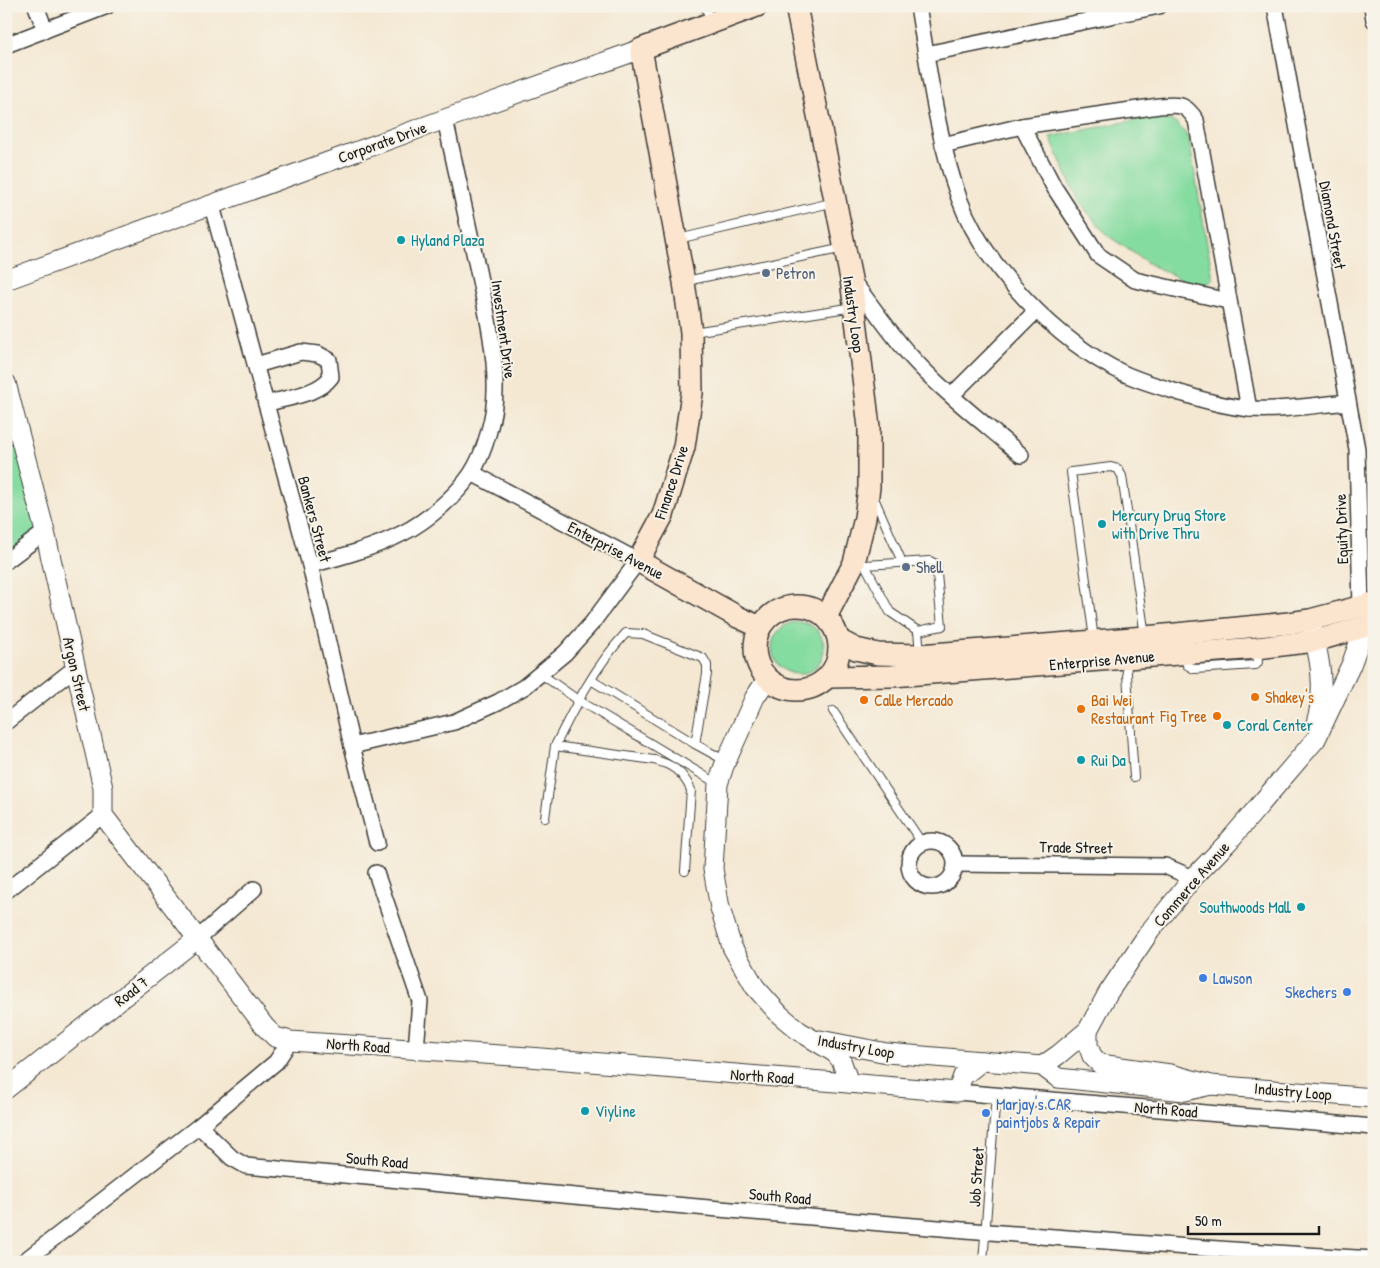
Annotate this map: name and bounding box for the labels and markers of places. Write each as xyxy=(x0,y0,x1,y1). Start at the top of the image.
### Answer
place label: Hyland Plaza xyxy=(411,229,484,251)
marker: Hyland Plaza xyxy=(395,234,407,246)
place label: Petron xyxy=(776,262,815,284)
marker: Petron xyxy=(760,267,772,279)
place label: Mercury Drug Store with Drive Thru xyxy=(1112,504,1227,544)
marker: Mercury Drug Store with Drive Thru xyxy=(1096,518,1108,530)
place label: Shell xyxy=(916,556,943,578)
marker: Shell xyxy=(900,561,912,573)
place label: Shakey's xyxy=(1265,686,1314,708)
place label: Calle Mercado xyxy=(874,689,954,711)
place label: Bai Wei Restaurant xyxy=(1091,689,1155,729)
marker: Shakey's xyxy=(1249,691,1261,703)
marker: Calle Mercado xyxy=(858,694,870,706)
marker: Bai Wei Restaurant xyxy=(1075,703,1087,715)
place label: Fig Tree xyxy=(1159,705,1208,727)
marker: Fig Tree xyxy=(1211,710,1223,722)
place label: Coral Center xyxy=(1237,714,1313,736)
marker: Coral Center xyxy=(1221,719,1233,731)
place label: Rui Da xyxy=(1091,749,1126,771)
marker: Rui Da xyxy=(1075,754,1087,766)
place label: Southwoods Mall xyxy=(1200,896,1291,918)
marker: Southwoods Mall xyxy=(1295,901,1307,913)
place label: Lawson xyxy=(1213,967,1252,989)
marker: Lawson xyxy=(1197,972,1209,984)
place label: Skechers xyxy=(1285,981,1337,1003)
marker: Skechers xyxy=(1341,986,1353,998)
place label: Marjay's CAR paintjobs & Repair xyxy=(996,1093,1101,1133)
place label: Viyline xyxy=(595,1100,636,1122)
marker: Viyline xyxy=(579,1105,591,1117)
marker: Marjay's CAR paintjobs & Repair xyxy=(980,1107,992,1119)

